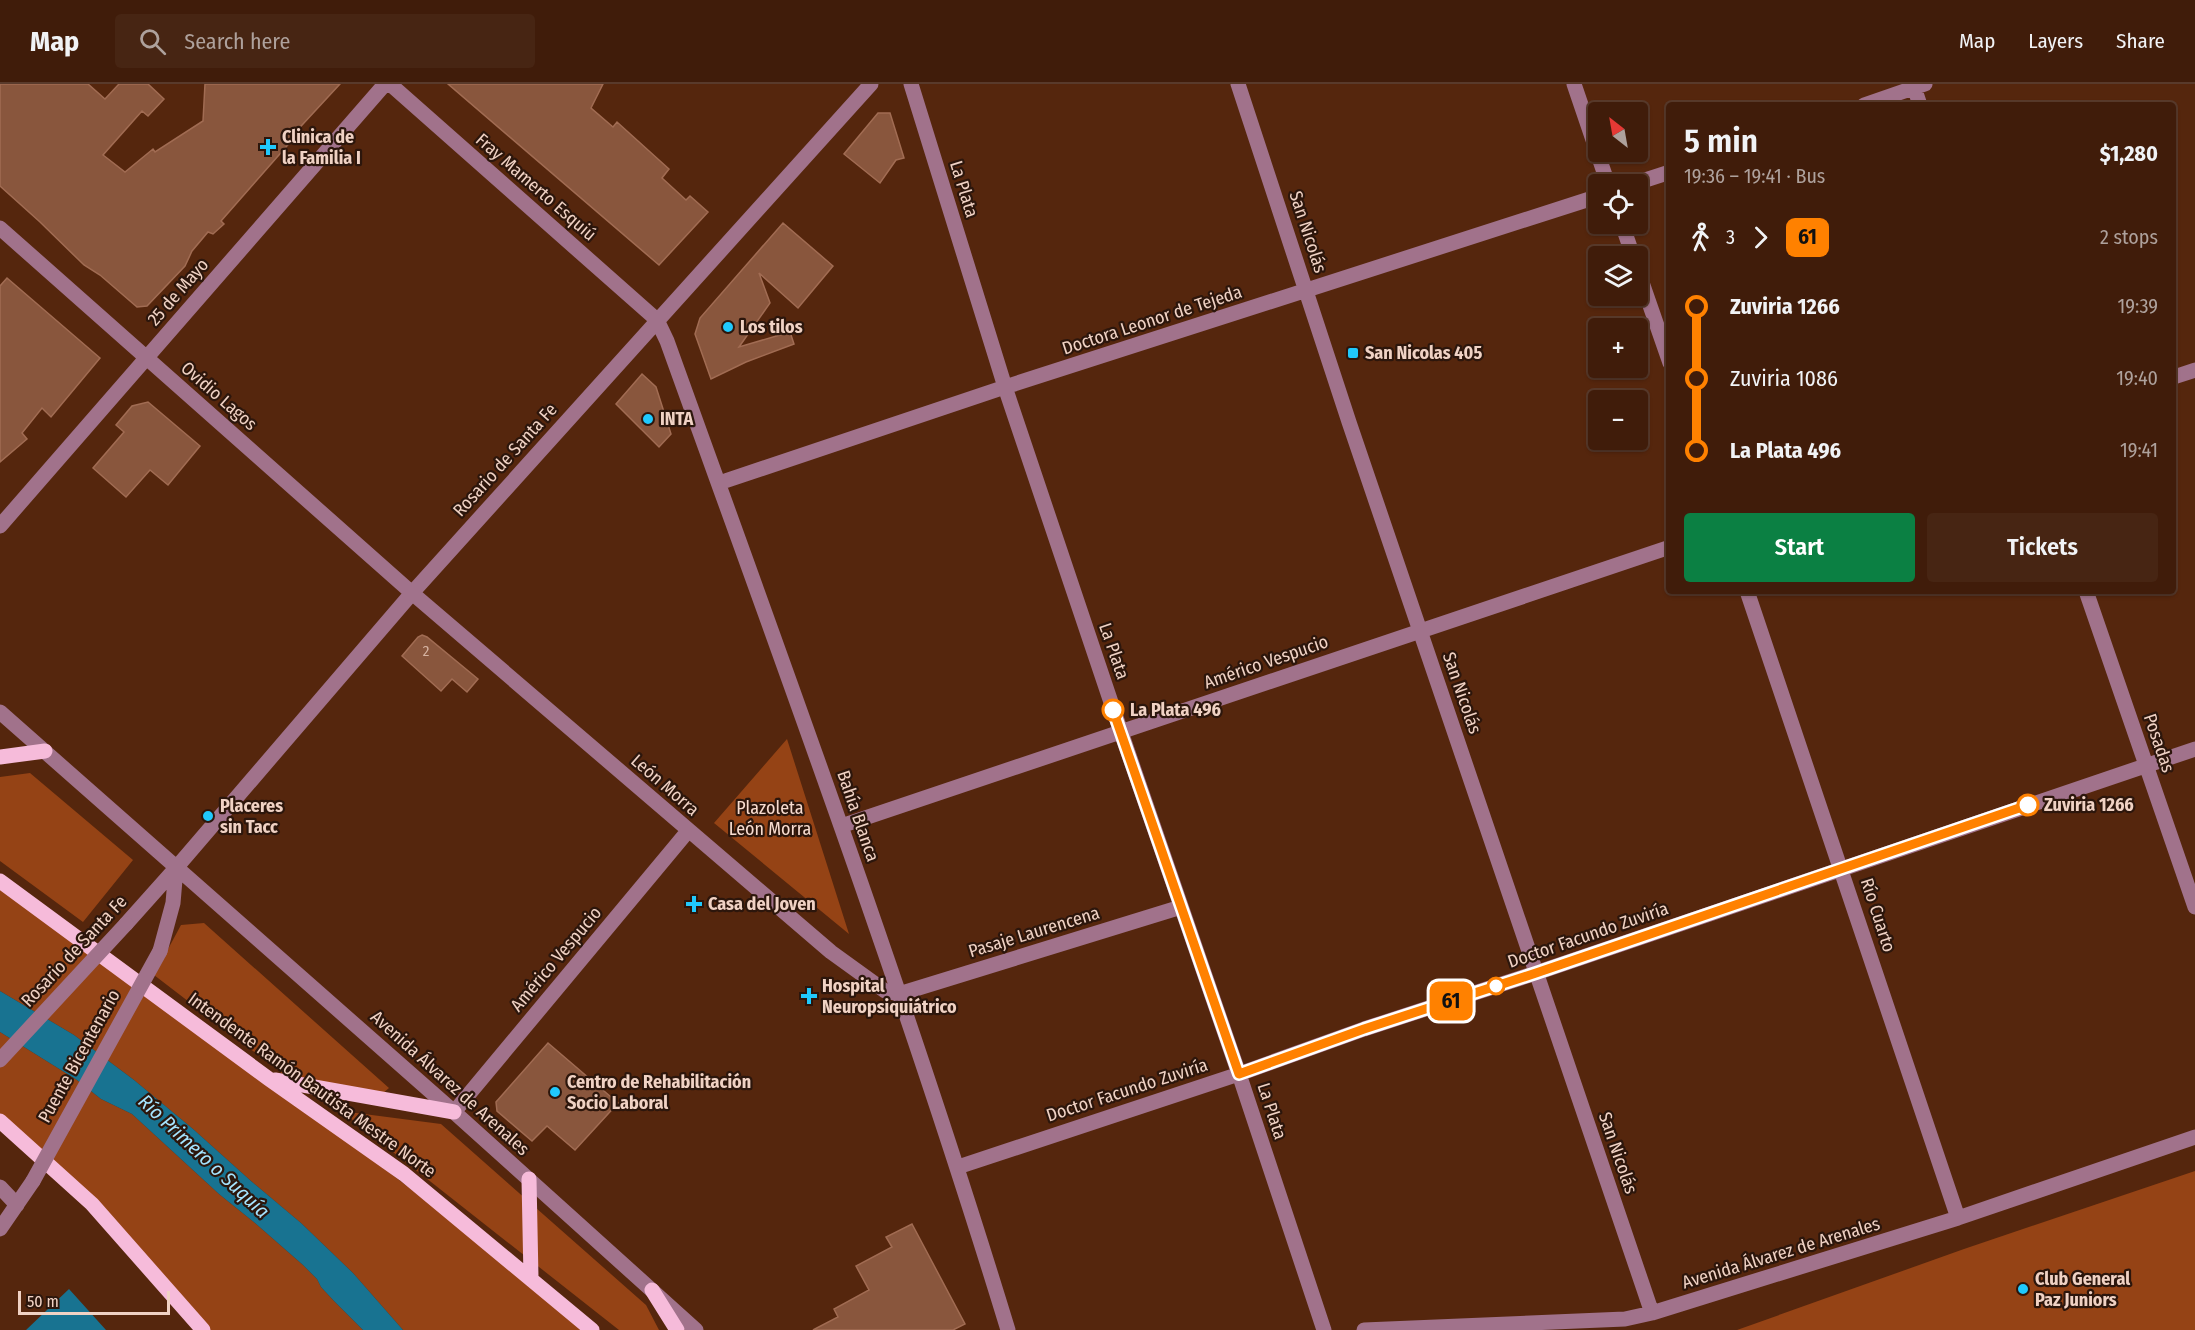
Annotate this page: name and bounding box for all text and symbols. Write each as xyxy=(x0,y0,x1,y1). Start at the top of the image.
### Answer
search box xyxy=(115,14,535,68)
text: Map xyxy=(30,25,79,58)
icon: search xyxy=(136,25,169,58)
text: Search here xyxy=(184,28,290,55)
text: Map xyxy=(1959,28,1995,54)
text: Layers xyxy=(2028,28,2083,54)
text: Share xyxy=(2116,28,2165,54)
north arrow xyxy=(1588,102,1648,162)
map controls xyxy=(1588,102,1648,450)
text: 5 min xyxy=(1684,121,1758,161)
place label: Clinica de la Familia I xyxy=(282,126,361,169)
street label: Fray Mamerto Esquiú xyxy=(471,129,601,245)
marker: Clinica de la Familia I xyxy=(259,138,277,156)
text: $1,280 xyxy=(2100,140,2158,167)
street label: La Plata xyxy=(945,158,983,220)
text: 19:36 – 19:41 · Bus xyxy=(1684,164,1825,188)
button: locate xyxy=(1588,174,1648,234)
street label: San Nicolás xyxy=(1284,188,1332,276)
icon: walk xyxy=(1684,221,1717,254)
icon: forward xyxy=(1744,221,1777,254)
text: 61 xyxy=(1798,224,1817,250)
text: 3 xyxy=(1726,225,1735,249)
text: 2 stops xyxy=(2100,225,2158,249)
button: layers xyxy=(1588,246,1648,306)
street label: 25 de Mayo xyxy=(143,254,213,330)
street label: Doctora Leonor de Tejeda xyxy=(1059,280,1245,359)
text: Zuviria 1266 xyxy=(1730,293,1840,320)
text: 19:39 xyxy=(2118,294,2158,318)
place label: Los tilos xyxy=(740,316,803,338)
button: + xyxy=(1588,318,1648,378)
marker: Los tilos xyxy=(721,320,735,334)
place label: San Nicolas 405 xyxy=(1365,342,1482,364)
marker: San Nicolas 405 xyxy=(1346,346,1360,360)
street label: Ovidio Lagos xyxy=(176,357,262,435)
text: Zuviria 1086 xyxy=(1730,365,1838,392)
text: 19:40 xyxy=(2116,366,2158,390)
button: − xyxy=(1588,390,1648,450)
street label: Rosario de Santa Fe xyxy=(448,399,562,521)
place label: INTA xyxy=(660,408,694,430)
marker: INTA xyxy=(641,412,655,426)
text: La Plata 496 xyxy=(1730,437,1841,464)
text: 19:41 xyxy=(2120,438,2158,462)
button: Start xyxy=(1684,513,1915,582)
button: Tickets xyxy=(1927,513,2158,582)
street label: La Plata xyxy=(1094,620,1134,682)
street label: Américo Vespucio xyxy=(1201,630,1331,694)
house number: 2 xyxy=(423,642,430,660)
street label: San Nicolás xyxy=(1438,649,1486,737)
marker: La Plata 496 xyxy=(1102,699,1124,721)
place label: La Plata 496 xyxy=(1130,699,1221,721)
street label: Posadas xyxy=(2139,711,2179,776)
street label: León Morra xyxy=(627,750,704,821)
street label: Bahía Blanca xyxy=(832,768,884,865)
marker: Zuviria 1266 xyxy=(2017,794,2039,816)
place label: Zuviria 1266 xyxy=(2044,794,2134,816)
place label: Placeres sin Tacc xyxy=(220,795,283,838)
park label: Plazoleta León Morra xyxy=(729,797,812,840)
marker: Placeres sin Tacc xyxy=(201,809,215,823)
street label: Río Cuarto xyxy=(1856,875,1900,955)
street label: Rosario de Santa Fe xyxy=(17,890,132,1011)
place label: Casa del Joven xyxy=(708,893,816,915)
marker: Casa del Joven xyxy=(685,895,703,913)
street label: Doctor Facundo Zuviría xyxy=(1505,897,1671,973)
street label: Américo Vespucio xyxy=(506,902,606,1016)
street label: Pasaje Laurencena xyxy=(966,902,1102,962)
place label: Hospital Neuropsiquiátrico xyxy=(822,975,957,1018)
unlabelled marker xyxy=(1487,977,1505,995)
line badge: 61 xyxy=(1424,982,1478,1020)
street label: Puente Bicentenario xyxy=(33,986,125,1126)
marker: Hospital Neuropsiquiátrico xyxy=(800,987,818,1005)
street label: Intendente Ramón Bautista Mestre Norte xyxy=(184,988,440,1182)
text: 61 xyxy=(1442,988,1460,1014)
street label: Avenida Álvarez de Arenales xyxy=(366,1005,535,1160)
street label: Doctor Facundo Zuviría xyxy=(1044,1053,1211,1126)
place label: Centro de Rehabilitación Socio Laboral xyxy=(567,1071,751,1114)
street label: La Plata xyxy=(1253,1080,1292,1142)
marker: Centro de Rehabilitación Socio Laboral xyxy=(548,1085,562,1099)
water label: Río Primero o Suquía xyxy=(134,1089,274,1223)
street label: San Nicolás xyxy=(1594,1109,1642,1197)
street label: Avenida Álvarez de Arenales xyxy=(1679,1211,1883,1294)
place label: Club General Paz Juniors xyxy=(2035,1268,2130,1311)
marker: Club General Paz Juniors xyxy=(2016,1282,2030,1296)
scale bar xyxy=(18,1288,170,1316)
text: 50 m xyxy=(27,1292,59,1311)

